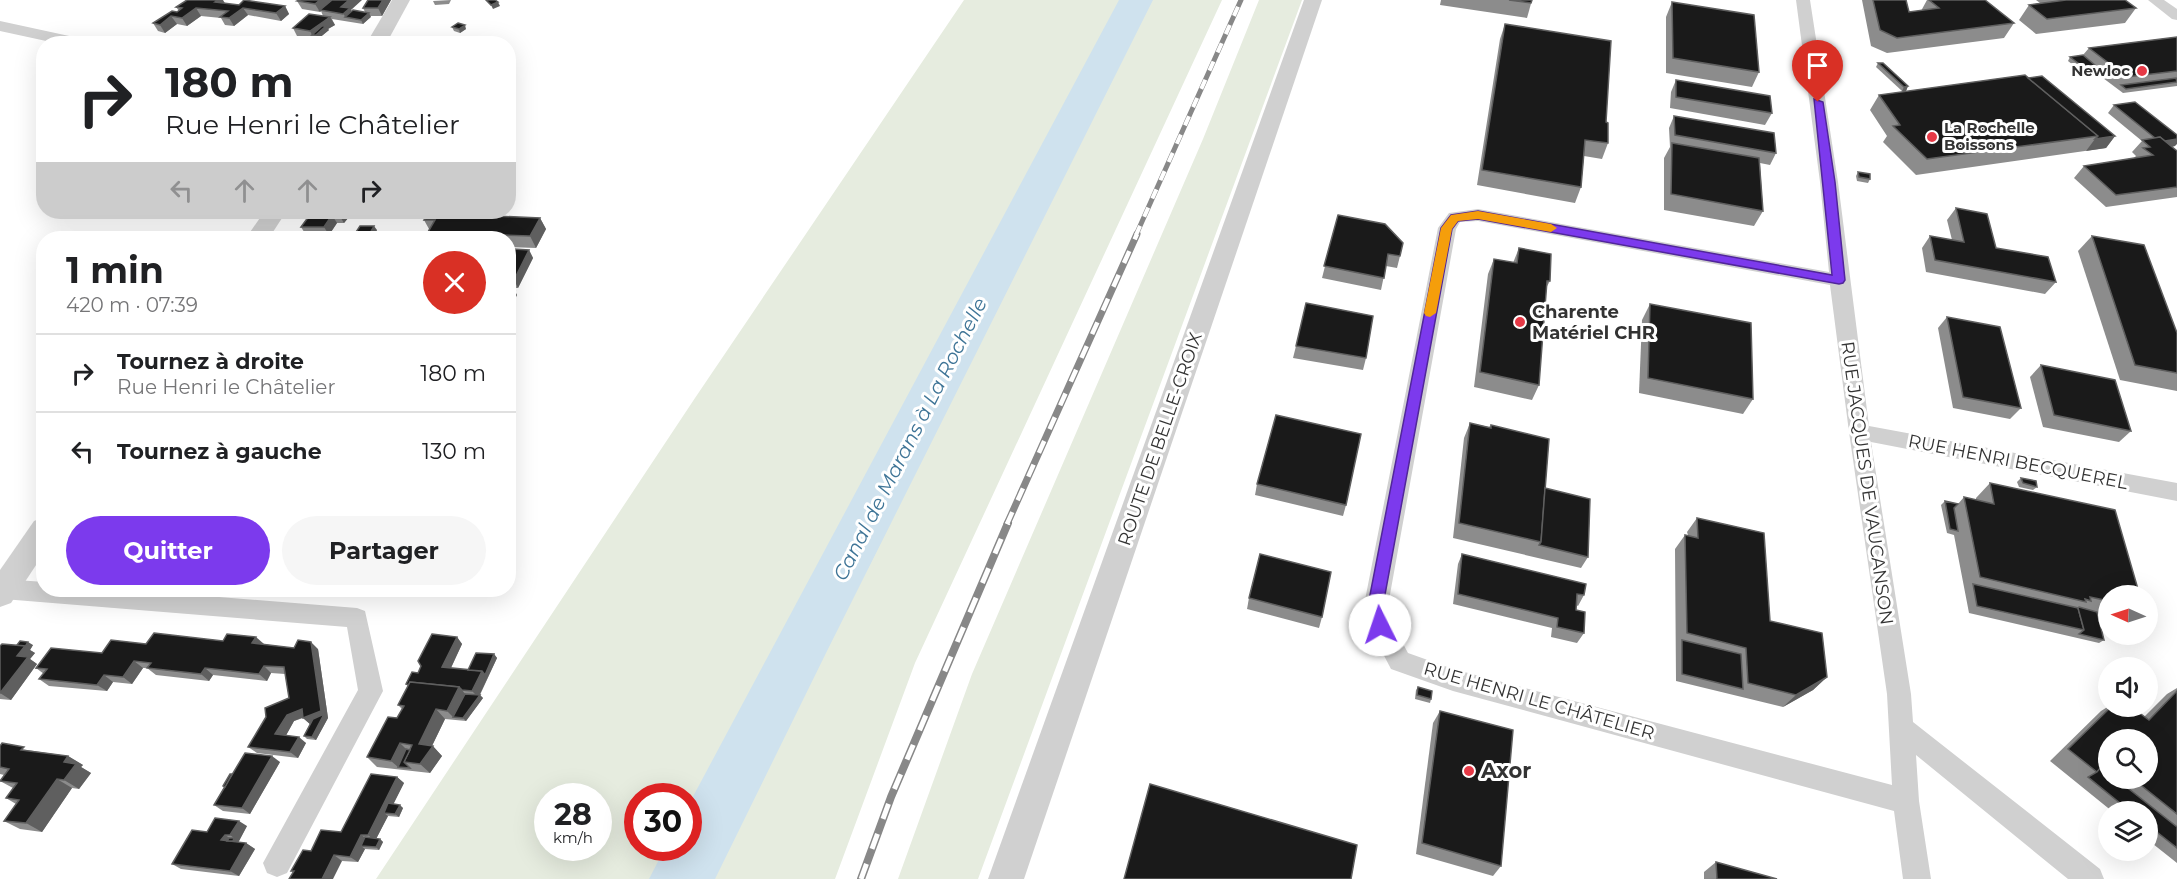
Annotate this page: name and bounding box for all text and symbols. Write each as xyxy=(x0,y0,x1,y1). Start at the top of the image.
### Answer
pin xyxy=(1792,40,1843,102)
icon: arrive xyxy=(1801,49,1834,82)
text: 180 m xyxy=(165,56,294,108)
icon: right xyxy=(66,60,144,138)
place label: Newloc xyxy=(2071,61,2130,80)
marker: Newloc xyxy=(2135,64,2149,78)
text: Rue Henri le Châtelier xyxy=(165,108,460,141)
place label: La Rochelle Boissons xyxy=(1944,118,2035,154)
marker: La Rochelle Boissons xyxy=(1925,130,1939,144)
icon: left xyxy=(165,174,198,207)
icon: ahead xyxy=(228,174,261,207)
icon: ahead xyxy=(291,174,324,207)
icon: right xyxy=(354,174,387,207)
text: 1 min xyxy=(66,248,164,292)
button: close xyxy=(423,251,486,314)
text: 420 m · 07:39 xyxy=(66,293,198,317)
water label: Canal de Marans à La Rochelle xyxy=(828,294,992,584)
place label: Charente Matériel CHR xyxy=(1532,301,1655,344)
marker: Charente Matériel CHR xyxy=(1513,315,1527,329)
street label: ROUTE DE BELLE-CROIX xyxy=(1113,329,1207,549)
street label: RUE JACQUES DE VAUCANSON xyxy=(1836,340,1898,626)
text: Tournez à droite xyxy=(117,348,304,375)
icon: right xyxy=(66,357,99,390)
text: 180 m xyxy=(420,360,486,387)
text: Rue Henri le Châtelier xyxy=(117,375,335,399)
street label: RUE HENRI BECQUEREL xyxy=(1906,430,2130,494)
icon: left xyxy=(66,435,99,468)
text: Tournez à gauche xyxy=(117,438,322,465)
text: 130 m xyxy=(422,438,486,465)
button: Quitter xyxy=(66,516,270,585)
button: Partager xyxy=(282,516,486,585)
north arrow xyxy=(2098,585,2158,645)
map controls xyxy=(2098,585,2158,861)
position arrow xyxy=(1348,593,1412,657)
street label: RUE HENRI LE CHÂTELIER xyxy=(1421,657,1657,745)
button: sound xyxy=(2098,657,2158,717)
button: search xyxy=(2098,729,2158,789)
place label: Axor xyxy=(1480,758,1531,783)
marker: Axor xyxy=(1462,764,1476,778)
speed limit sign: 30 xyxy=(624,783,702,861)
text: 28 xyxy=(554,796,592,833)
button: layers xyxy=(2098,801,2158,861)
text: km/h xyxy=(553,828,593,847)

